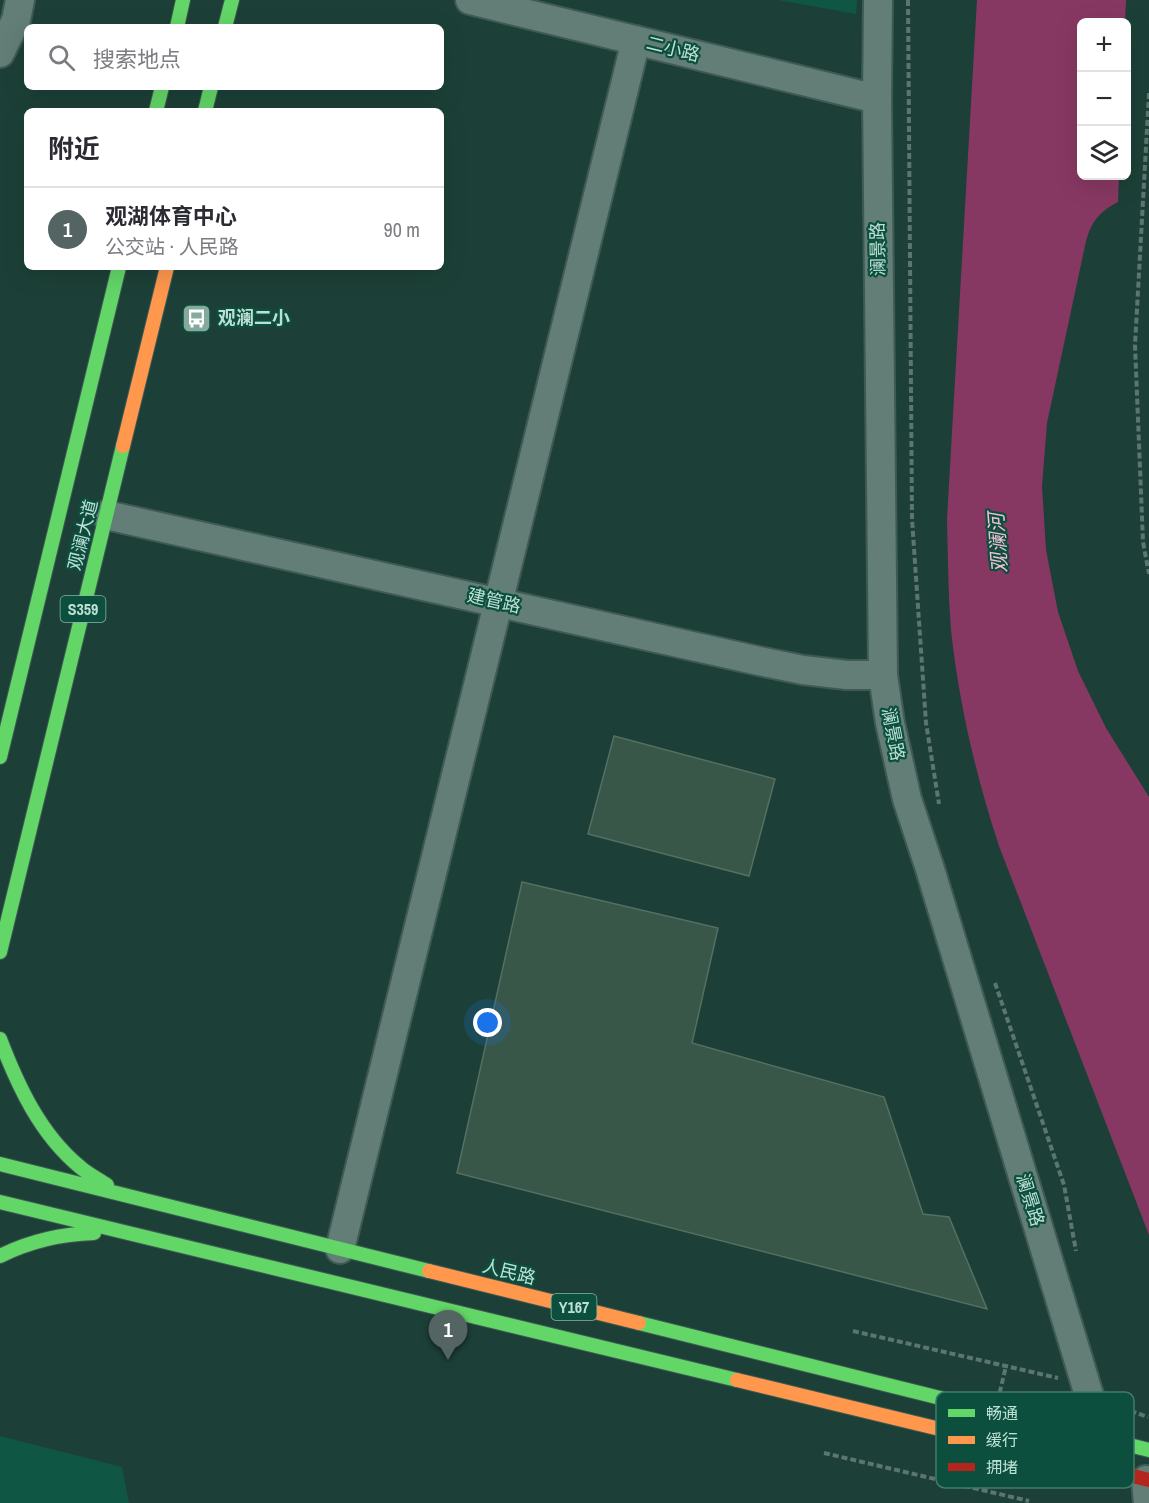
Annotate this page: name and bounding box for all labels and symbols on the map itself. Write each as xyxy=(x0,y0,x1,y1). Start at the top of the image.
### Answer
street label: 二小路 xyxy=(644,30,702,67)
street label: 澜景路 xyxy=(865,222,890,276)
bus stop icon: 观澜二小 xyxy=(181,302,213,334)
place label: 观澜二小 xyxy=(218,305,290,330)
street label: 观澜大道 xyxy=(62,497,103,573)
water label: 观澜河 xyxy=(982,508,1013,574)
street label: 建管路 xyxy=(465,582,523,619)
road number: S359 xyxy=(60,596,106,622)
street label: 澜景路 xyxy=(876,705,911,763)
your location xyxy=(473,1008,502,1037)
street label: 澜景路 xyxy=(1011,1170,1050,1229)
street label: 人民路 xyxy=(480,1253,538,1290)
road number: Y167 xyxy=(552,1294,596,1320)
pin: 1 xyxy=(428,1310,468,1360)
legend xyxy=(936,1392,1134,1488)
text: 畅通 xyxy=(986,1402,1018,1424)
text: 缓行 xyxy=(986,1429,1018,1451)
text: 拥堵 xyxy=(986,1456,1018,1478)

